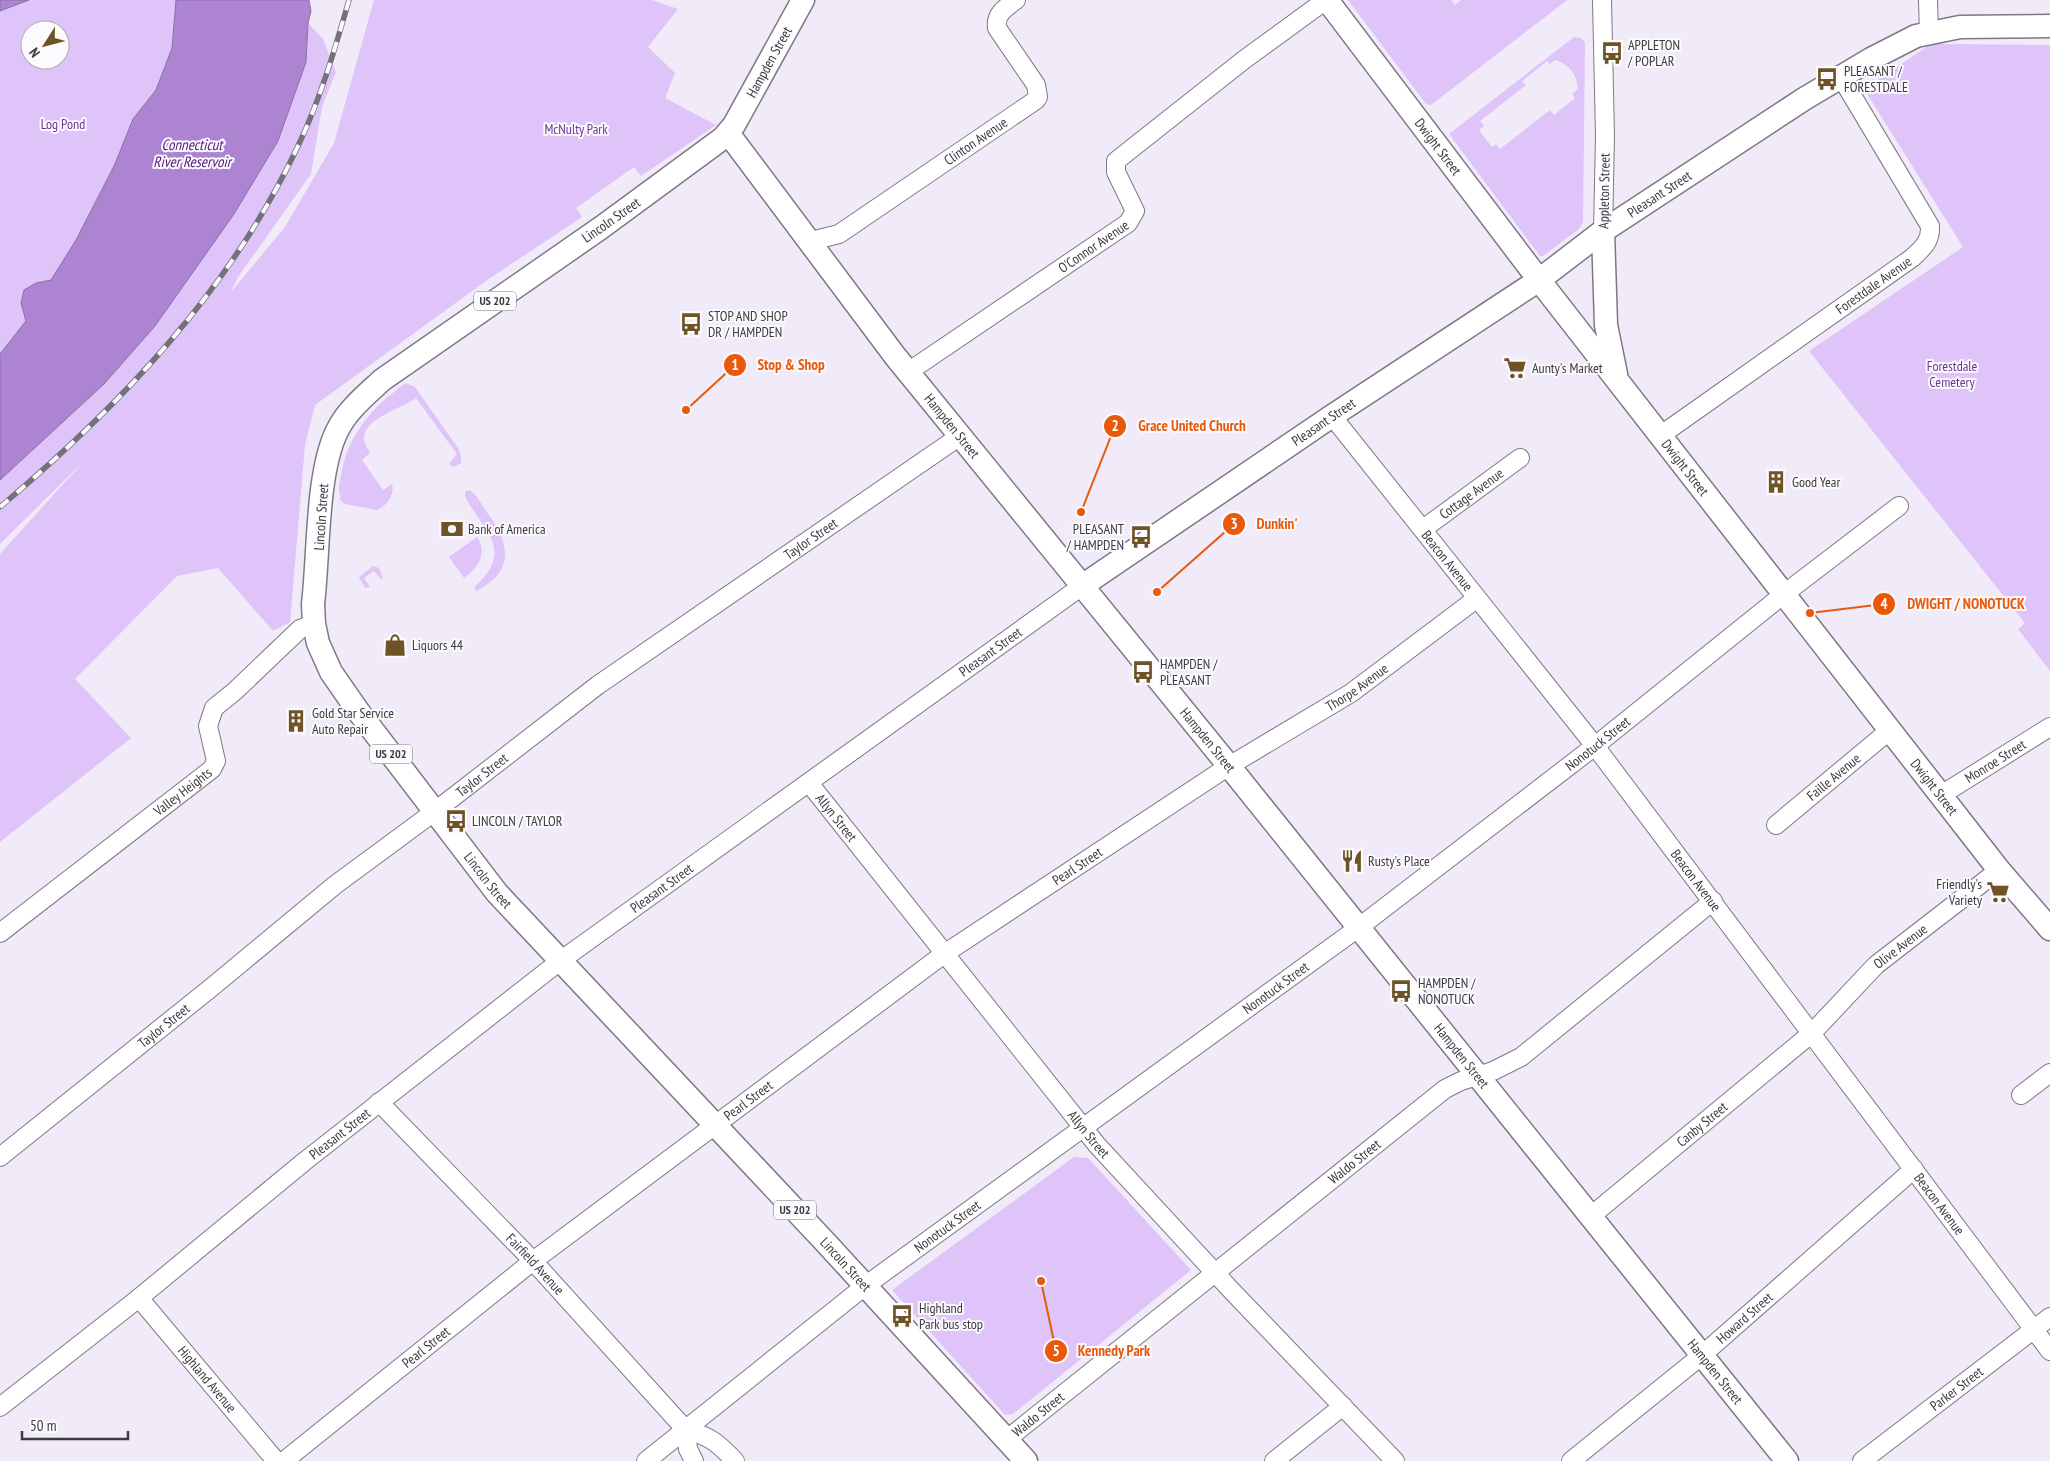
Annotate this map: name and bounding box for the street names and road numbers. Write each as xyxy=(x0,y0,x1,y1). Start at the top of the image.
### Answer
street label: Hampden Street xyxy=(742,23,796,101)
street label: Clinton Avenue xyxy=(940,113,1011,169)
street label: Dwight Street xyxy=(1411,115,1465,179)
street label: Appleton Street xyxy=(1594,153,1614,229)
street label: Pleasant Street xyxy=(1624,166,1695,222)
street label: Lincoln Street xyxy=(578,193,644,247)
street label: O'Connor Avenue xyxy=(1055,216,1133,277)
street label: Forestdale Avenue xyxy=(1832,252,1915,318)
road number: US 202 xyxy=(474,292,516,310)
street label: Hampden Street xyxy=(920,390,984,462)
street label: Pleasant Street xyxy=(1288,394,1359,450)
street label: Dwight Street xyxy=(1658,436,1713,500)
street label: Cottage Avenue xyxy=(1436,464,1507,523)
street label: Lincoln Street xyxy=(310,483,332,551)
street label: Taylor Street xyxy=(780,514,841,563)
street label: Beacon Avenue xyxy=(1417,527,1477,595)
street label: Pleasant Street xyxy=(955,623,1026,680)
street label: Thorpe Avenue xyxy=(1322,659,1392,715)
street label: Hampden Street xyxy=(1176,704,1240,776)
street label: Nonotuck Street xyxy=(1561,712,1634,775)
street label: Monroe Street xyxy=(1961,735,2029,787)
road number: US 202 xyxy=(370,744,412,764)
street label: Taylor Street xyxy=(452,749,512,801)
street label: Faille Avenue xyxy=(1803,749,1864,805)
street label: Dwight Street xyxy=(1907,755,1962,819)
street label: Valley Heights xyxy=(149,763,216,820)
street label: Allyn Street xyxy=(812,790,861,845)
street label: Pearl Street xyxy=(1049,843,1106,889)
street label: Beacon Avenue xyxy=(1667,846,1725,915)
street label: Lincoln Street xyxy=(460,848,516,912)
street label: Pleasant Street xyxy=(627,859,697,917)
street label: Olive Avenue xyxy=(1870,920,1931,973)
street label: Nonotuck Street xyxy=(1239,957,1313,1018)
street label: Taylor Street xyxy=(134,999,193,1052)
street label: Hampden Street xyxy=(1430,1020,1493,1092)
street label: Pearl Street xyxy=(720,1076,776,1124)
street label: Canby Street xyxy=(1673,1098,1731,1150)
street label: Pleasant Street xyxy=(305,1104,374,1163)
street label: Allyn Street xyxy=(1064,1107,1114,1162)
street label: Waldo Street xyxy=(1325,1135,1384,1188)
street label: Beacon Avenue xyxy=(1910,1169,1969,1239)
street label: Nonotuck Street xyxy=(910,1196,984,1256)
road number: US 202 xyxy=(774,1200,816,1220)
street label: Fairfield Avenue xyxy=(502,1229,568,1299)
street label: Lincoln Street xyxy=(816,1233,875,1295)
street label: Howard Street xyxy=(1713,1288,1777,1347)
street label: Pearl Street xyxy=(398,1322,454,1372)
street label: Hampden Street xyxy=(1684,1335,1747,1408)
street label: Highland Avenue xyxy=(174,1342,241,1416)
street label: Parker Street xyxy=(1926,1362,1987,1415)
street label: Waldo Street xyxy=(1008,1388,1068,1441)

